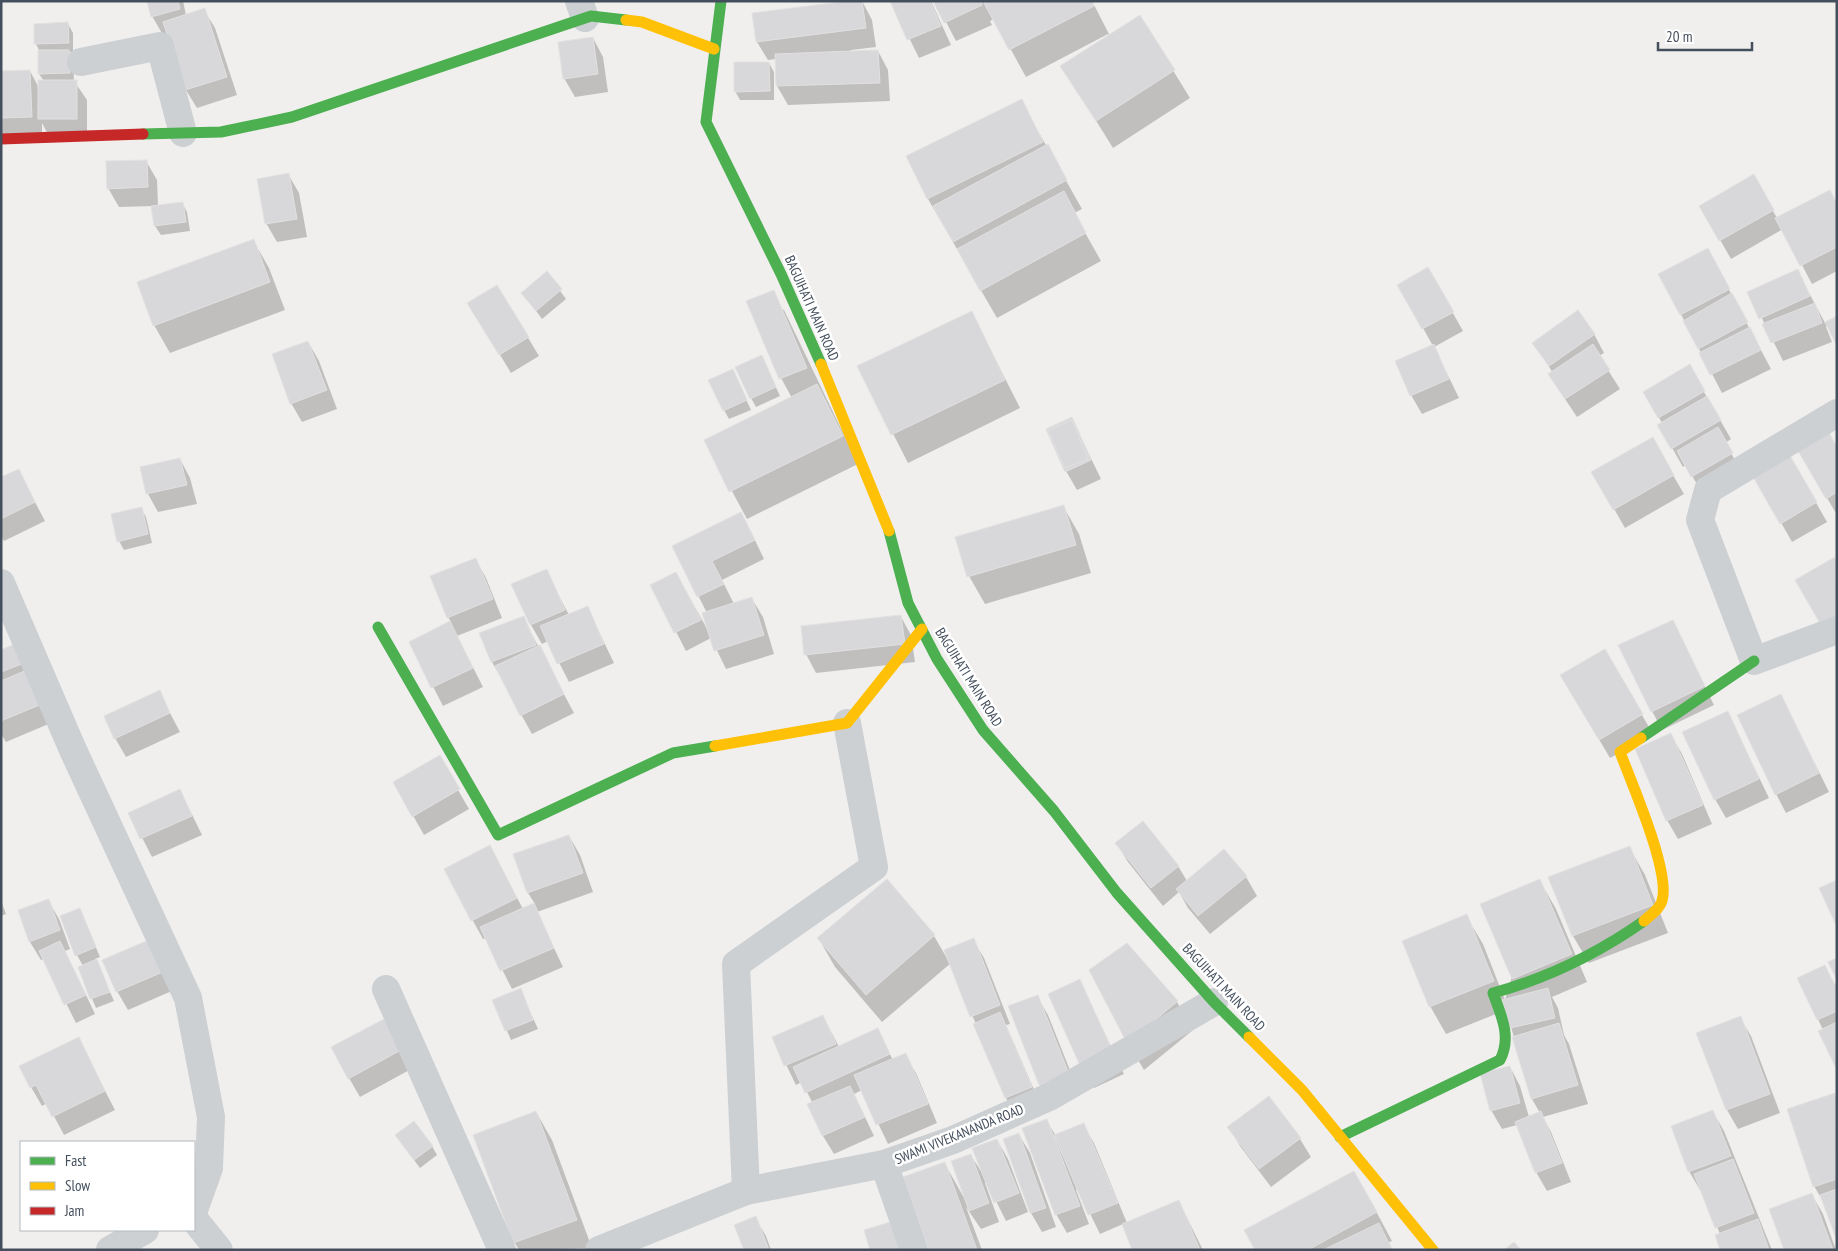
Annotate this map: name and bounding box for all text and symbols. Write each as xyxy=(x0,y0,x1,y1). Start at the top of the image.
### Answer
scale bar xyxy=(1658,20,1752,52)
text: 20 m xyxy=(1666,27,1692,46)
street label: BAGUIHATI MAIN ROAD xyxy=(781,253,843,363)
street label: BAGUIHATI MAIN ROAD xyxy=(931,624,1007,730)
street label: BAGUIHATI MAIN ROAD xyxy=(1179,939,1269,1035)
street label: SWAMI VIVEKANANDA ROAD xyxy=(892,1100,1026,1168)
legend xyxy=(20,1141,195,1231)
text: Fast xyxy=(65,1151,86,1170)
text: Slow xyxy=(65,1176,90,1195)
text: Jam xyxy=(64,1201,84,1220)

